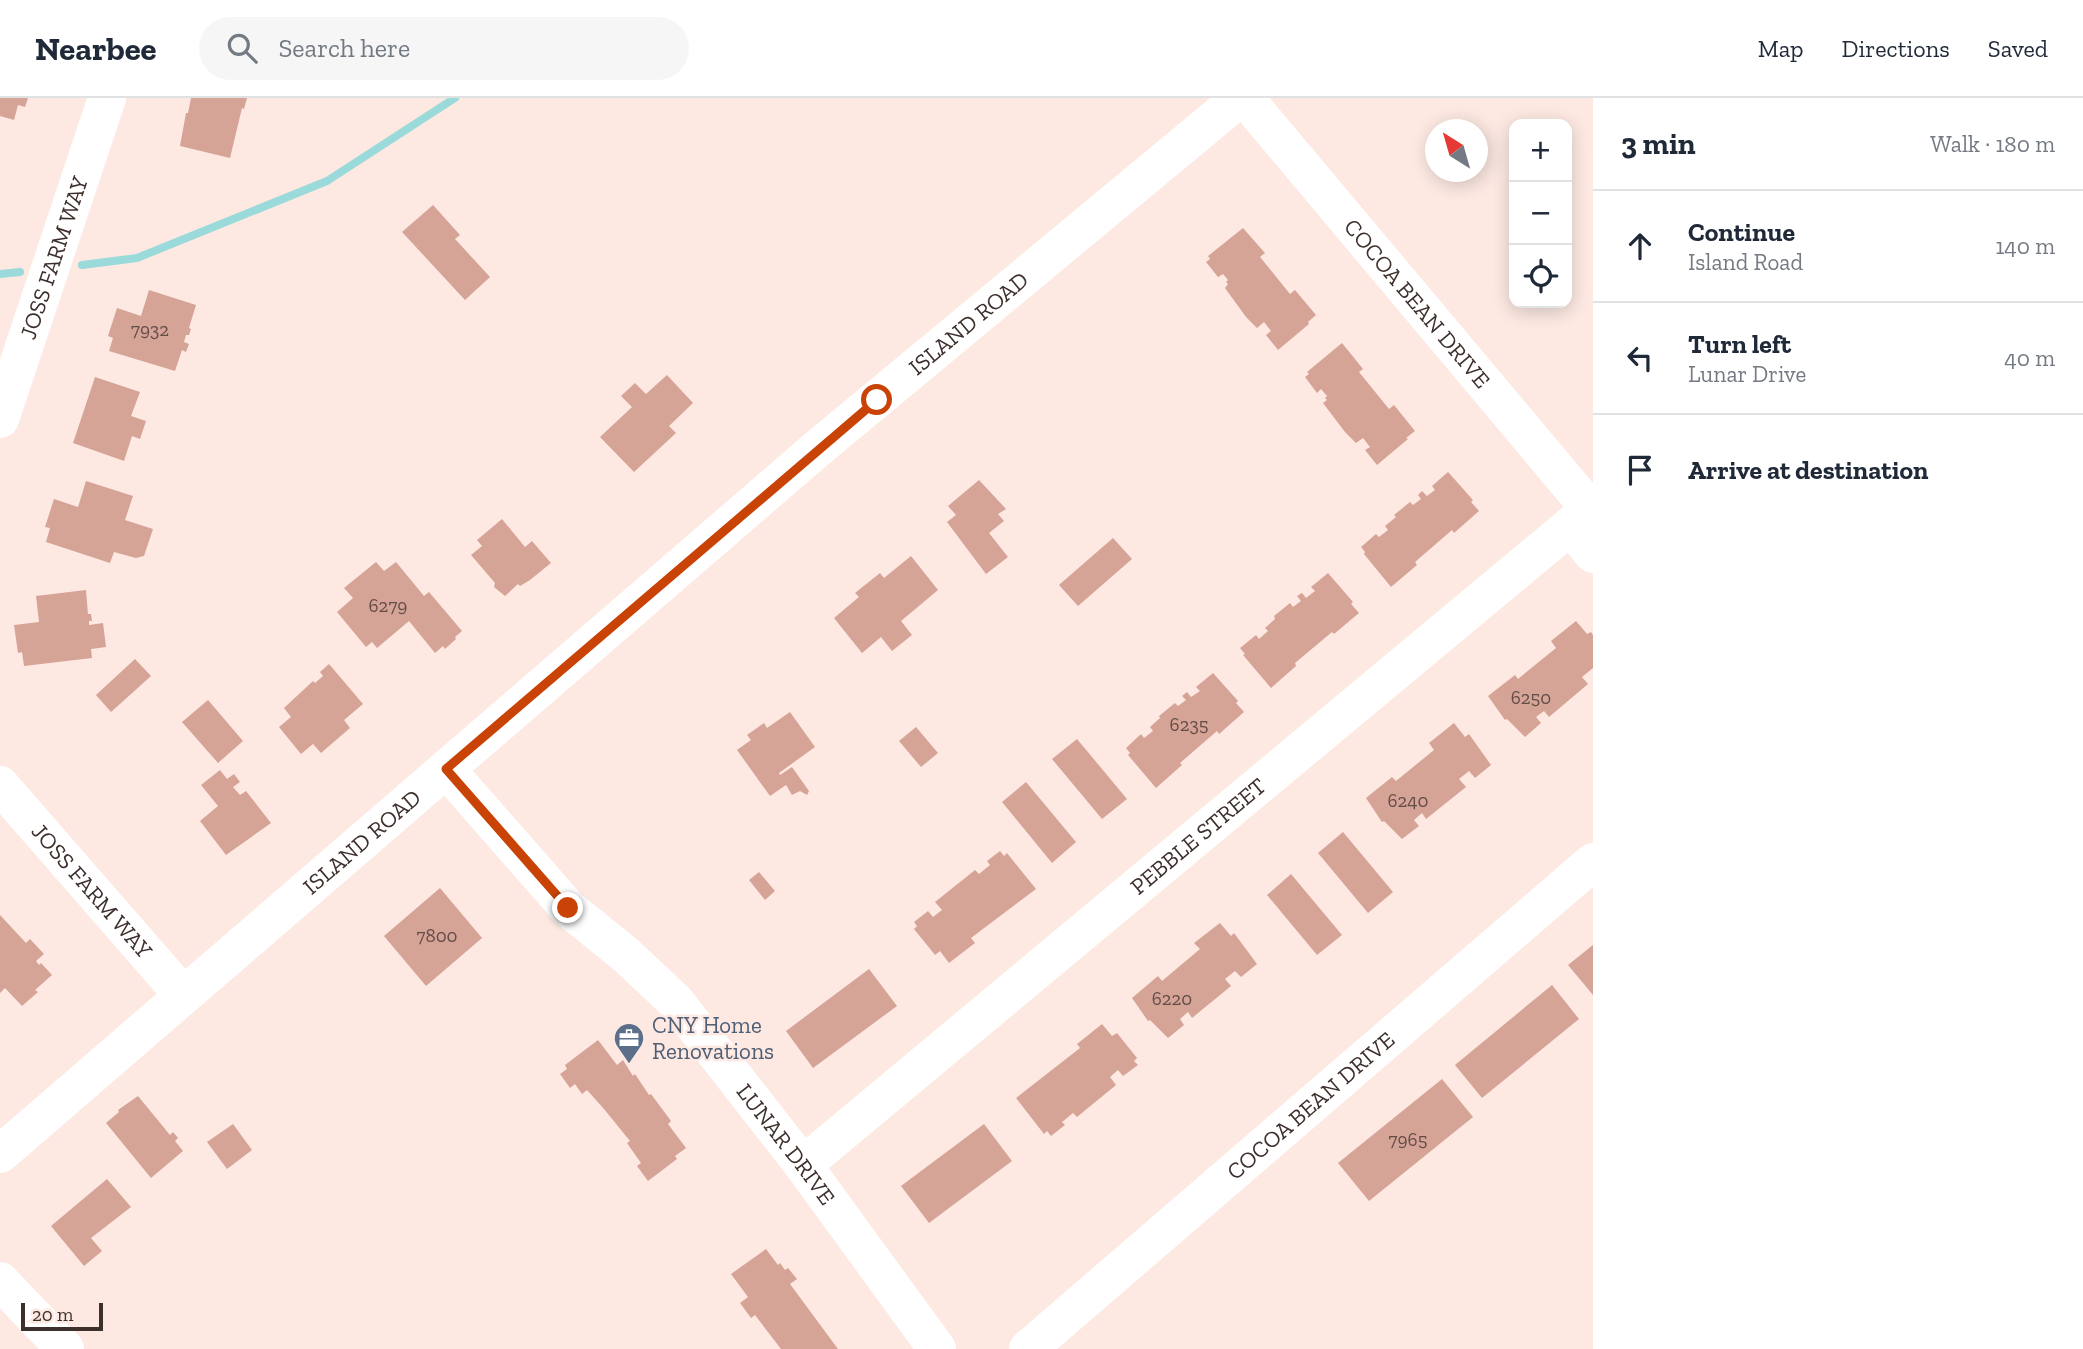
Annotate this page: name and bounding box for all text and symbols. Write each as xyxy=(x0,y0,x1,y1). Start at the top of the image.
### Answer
search box xyxy=(199,17,689,80)
text: Nearbee xyxy=(35,29,157,68)
icon: search xyxy=(223,29,261,67)
text: Search here xyxy=(279,32,410,64)
text: Map xyxy=(1758,34,1804,63)
text: Directions xyxy=(1842,34,1950,63)
text: Saved xyxy=(1988,34,2048,63)
north arrow xyxy=(1425,119,1488,182)
map controls xyxy=(1509,119,1572,308)
button: + xyxy=(1509,119,1572,182)
text: 3 min xyxy=(1621,126,1696,162)
text: Walk · 180 m xyxy=(1930,130,2055,158)
street label: JOSS FARM WAY xyxy=(14,172,94,343)
button: − xyxy=(1509,182,1572,245)
street label: COCOA BEAN DRIVE xyxy=(1338,213,1496,394)
text: Continue xyxy=(1688,216,1795,248)
icon: ahead xyxy=(1621,227,1659,265)
text: 140 m xyxy=(1995,232,2055,260)
button: locate xyxy=(1509,245,1572,308)
text: Island Road xyxy=(1688,248,1803,276)
street label: ISLAND ROAD xyxy=(903,266,1034,381)
house number: 7932 xyxy=(131,318,169,341)
text: Turn left xyxy=(1688,328,1791,360)
icon: left xyxy=(1621,339,1659,377)
text: 40 m xyxy=(2004,344,2055,372)
text: Lunar Drive xyxy=(1688,360,1806,388)
route start xyxy=(861,384,892,415)
icon: arrive xyxy=(1621,451,1659,489)
text: Arrive at destination xyxy=(1688,454,1928,486)
house number: 6279 xyxy=(369,594,407,617)
house number: 6250 xyxy=(1511,686,1551,709)
house number: 6235 xyxy=(1170,713,1208,736)
street label: PEBBLE STREET xyxy=(1125,772,1271,900)
street label: ISLAND ROAD xyxy=(297,783,427,900)
house number: 6240 xyxy=(1387,789,1429,812)
street label: JOSS FARM WAY xyxy=(26,817,159,964)
route end xyxy=(552,892,583,923)
house number: 7800 xyxy=(416,924,458,947)
house number: 6220 xyxy=(1152,987,1192,1010)
place label: CNY Home Renovations xyxy=(652,1011,774,1065)
office icon: CNY Home Renovations xyxy=(612,1021,646,1065)
street label: COCOA BEAN DRIVE xyxy=(1221,1025,1400,1185)
street label: LUNAR DRIVE xyxy=(731,1078,841,1210)
house number: 7965 xyxy=(1389,1128,1427,1151)
scale bar xyxy=(21,1300,103,1332)
text: 20 m xyxy=(32,1303,73,1326)

